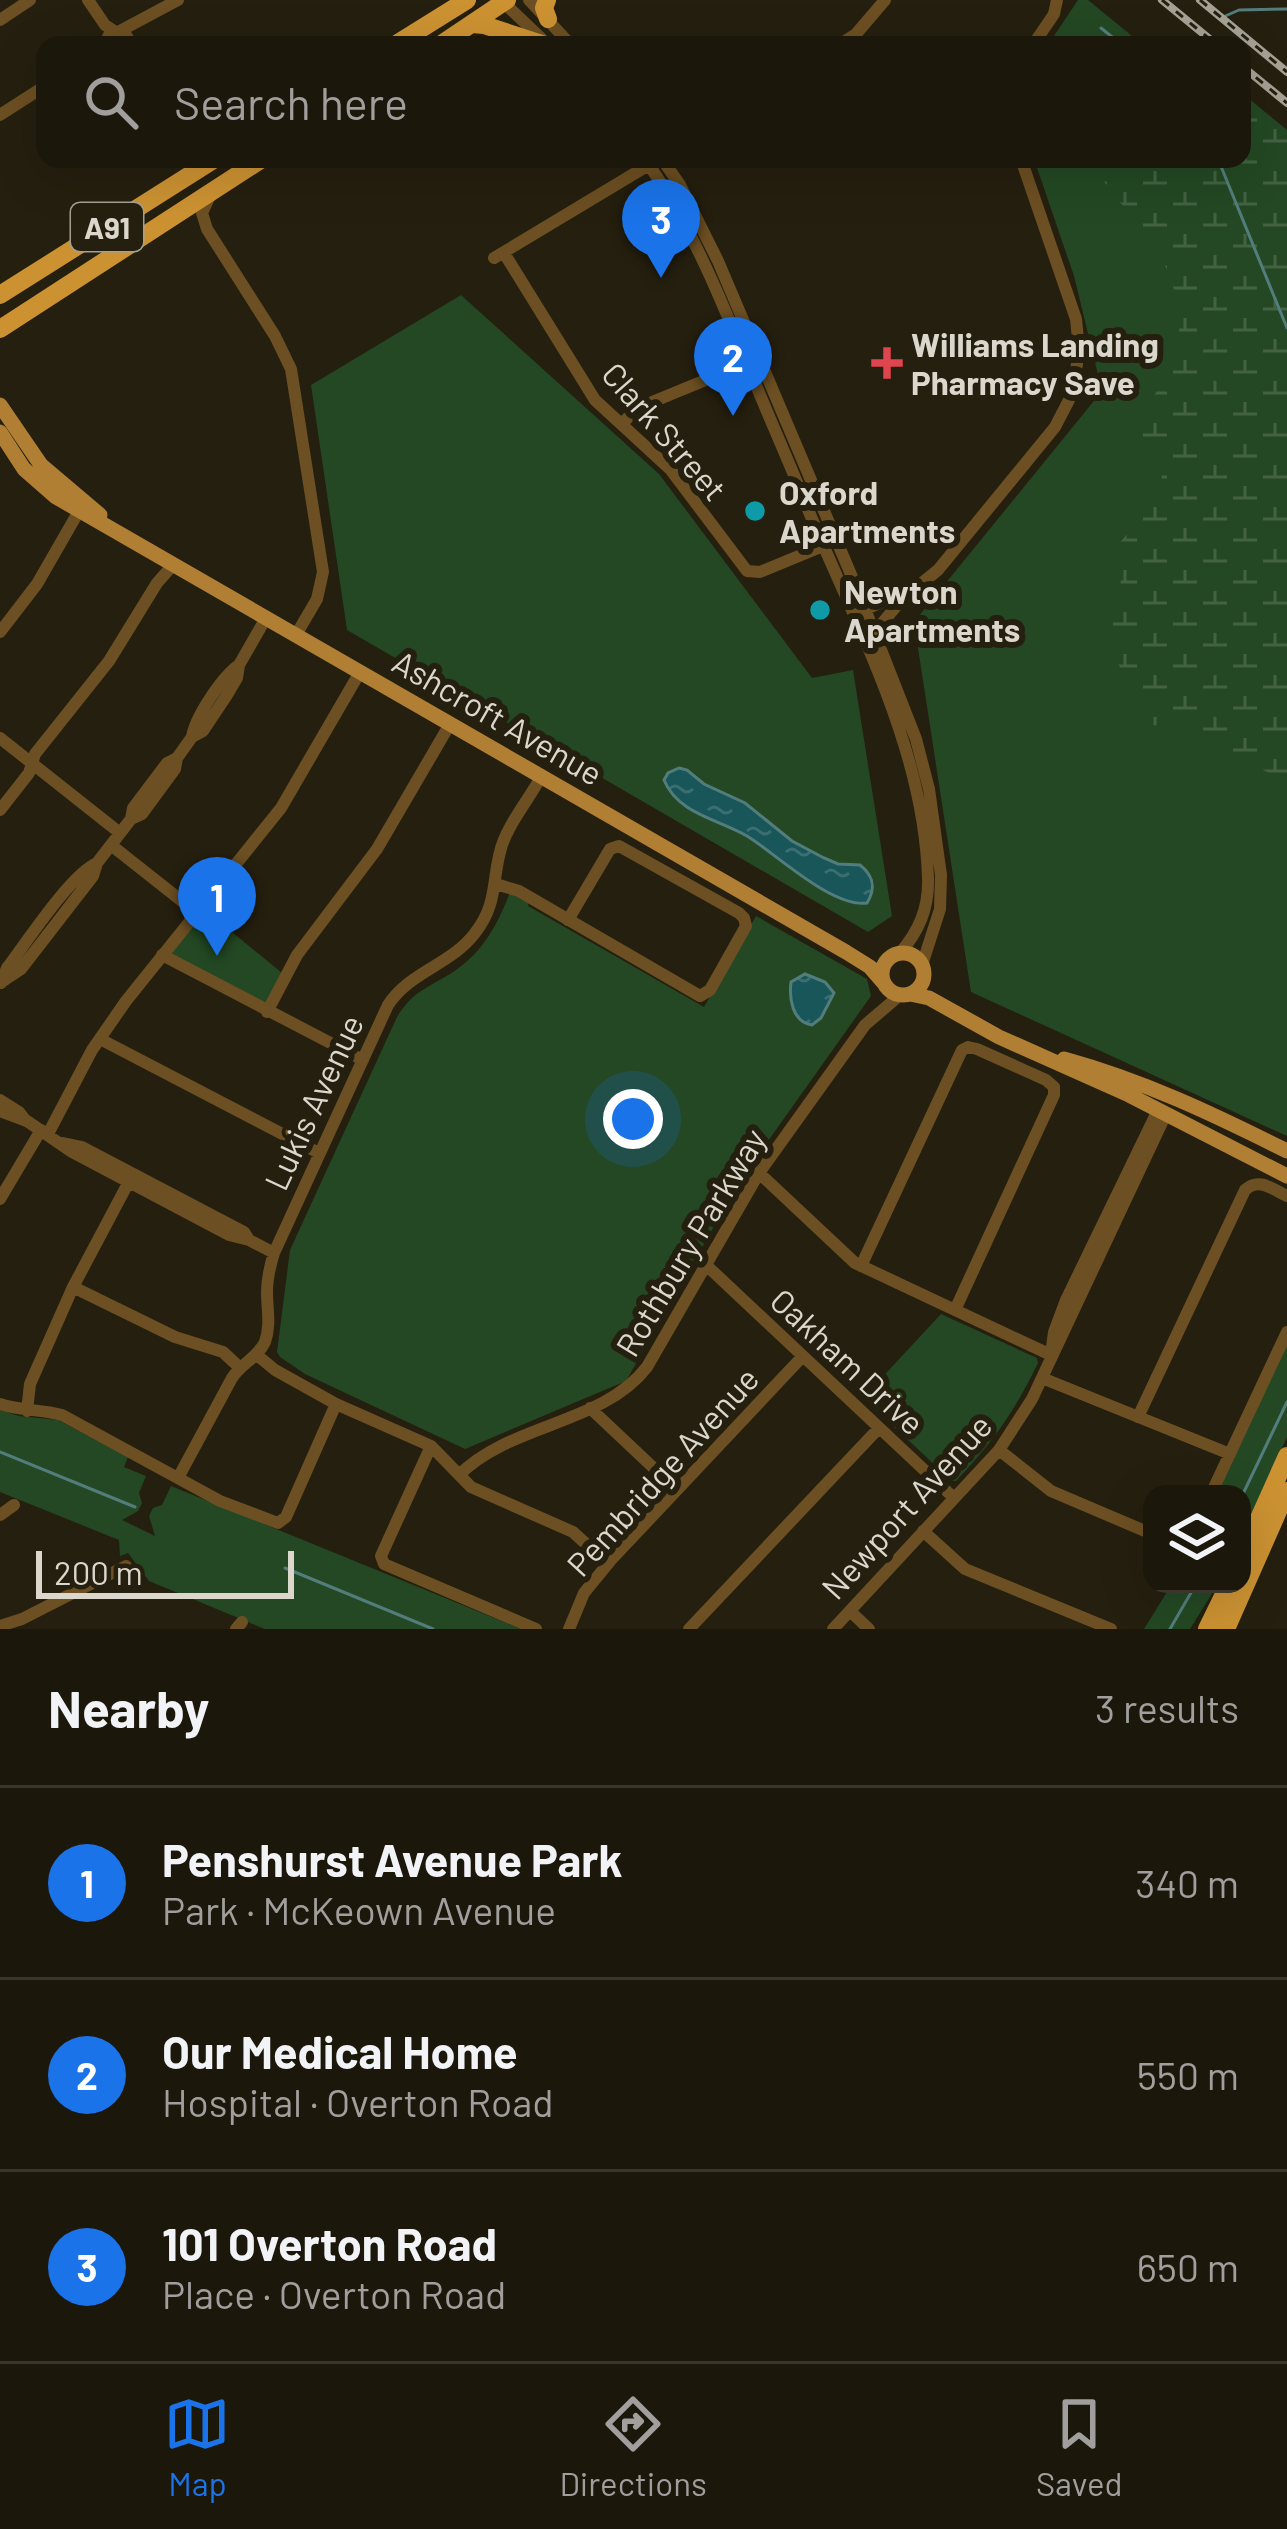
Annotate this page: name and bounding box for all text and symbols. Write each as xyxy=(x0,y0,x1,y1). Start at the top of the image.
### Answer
search box xyxy=(36,36,1251,168)
icon: search xyxy=(78,69,144,135)
text: Search here xyxy=(174,75,408,129)
pin: 3 xyxy=(622,179,700,278)
road number: A91 xyxy=(71,203,143,251)
pin: 2 xyxy=(694,317,772,416)
place label: Williams Landing Pharmacy Save xyxy=(911,324,1159,402)
marker: Williams Landing Pharmacy Save xyxy=(874,350,900,376)
street label: Clark Street xyxy=(594,354,736,508)
place label: Oxford Apartments xyxy=(779,472,955,550)
marker: Oxford Apartments xyxy=(742,498,768,524)
place label: Newton Apartments xyxy=(844,571,1020,649)
marker: Newton Apartments xyxy=(807,597,833,623)
street label: Ashcroft Avenue xyxy=(386,641,610,793)
pin: 1 xyxy=(178,857,256,956)
street label: Lukis Avenue xyxy=(255,1008,371,1196)
your location xyxy=(603,1089,663,1149)
street label: Rothbury Parkway xyxy=(606,1121,774,1363)
street label: Oakham Drive xyxy=(763,1280,933,1442)
street label: Pembridge Avenue xyxy=(558,1358,766,1584)
street label: Newport Avenue xyxy=(812,1405,1000,1607)
map controls xyxy=(1143,1485,1251,1593)
button: layers xyxy=(1143,1485,1251,1593)
scale bar xyxy=(36,1545,294,1598)
text: 200 m xyxy=(54,1552,143,1592)
text: Nearby xyxy=(48,1677,209,1738)
text: 3 results xyxy=(1095,1684,1239,1731)
text: Penshurst Avenue Park xyxy=(162,1832,623,1886)
text: 1 xyxy=(80,1859,94,1906)
text: 340 m xyxy=(1135,1859,1239,1906)
text: Park · McKeown Avenue xyxy=(162,1886,556,1933)
text: Our Medical Home xyxy=(162,2024,518,2078)
text: 2 xyxy=(76,2051,98,2098)
text: 550 m xyxy=(1137,2051,1239,2098)
text: Hospital · Overton Road xyxy=(162,2078,553,2125)
text: 101 Overton Road xyxy=(162,2216,497,2270)
text: 3 xyxy=(76,2243,98,2290)
text: 650 m xyxy=(1137,2243,1239,2290)
text: Place · Overton Road xyxy=(162,2270,506,2317)
tab: Map xyxy=(164,2391,230,2503)
tab: Directions xyxy=(559,2391,707,2503)
tab: Saved xyxy=(1036,2391,1123,2503)

